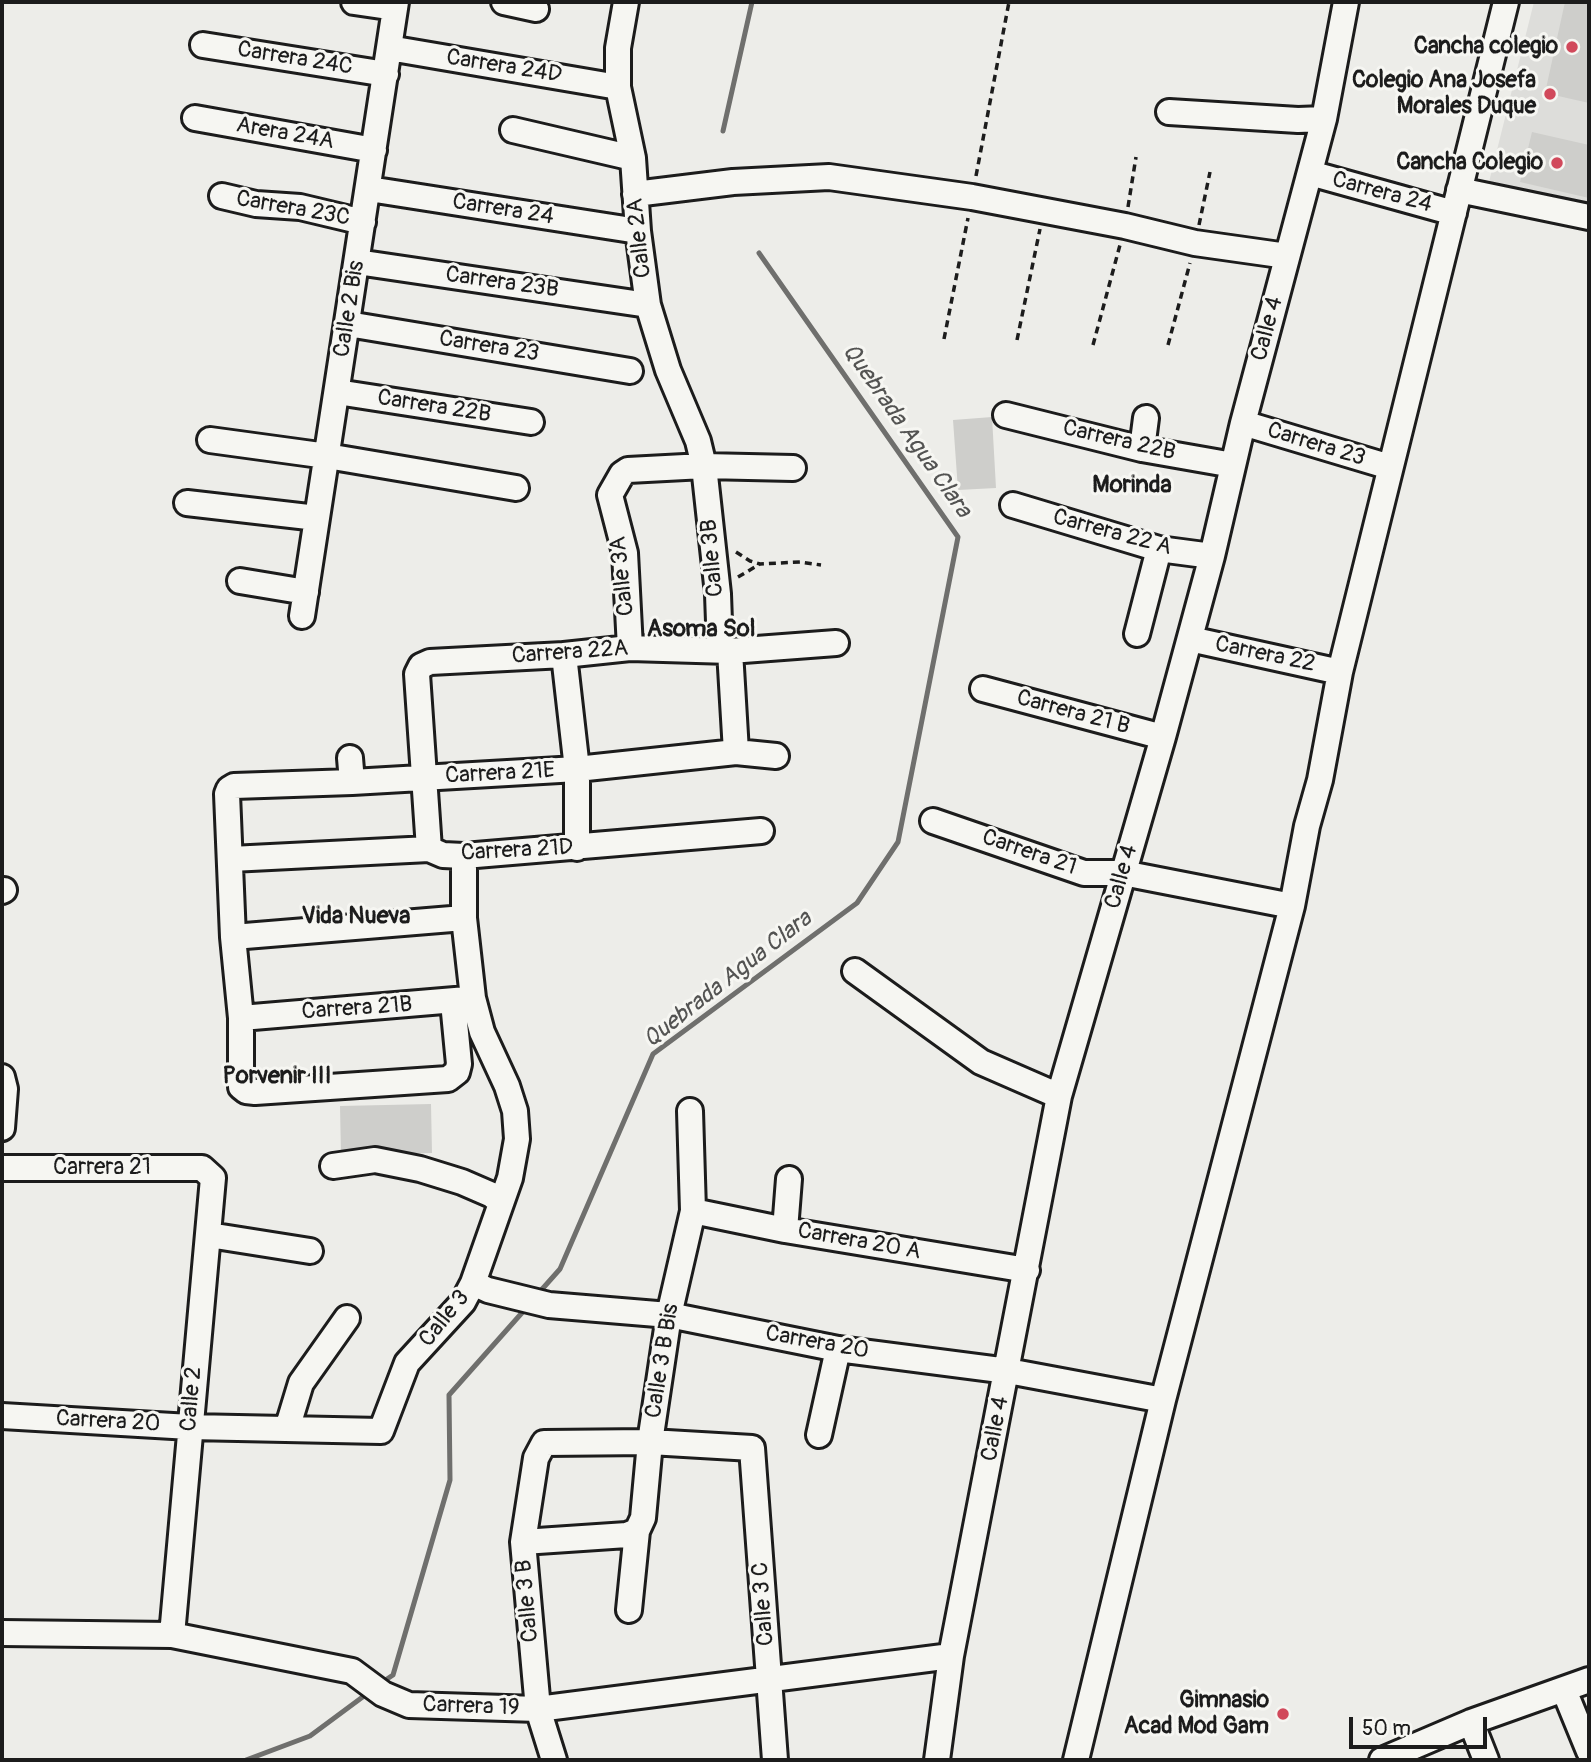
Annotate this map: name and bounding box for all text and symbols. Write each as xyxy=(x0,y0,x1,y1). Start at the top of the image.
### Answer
place label: Cancha colegio xyxy=(1414,33,1558,61)
street label: Carrera 24C xyxy=(235,36,355,82)
marker: Cancha colegio xyxy=(1564,39,1580,55)
street label: Carrera 24D xyxy=(444,44,564,90)
place label: Colegio Ana Josefa Morales Duque xyxy=(1352,67,1536,121)
marker: Colegio Ana Josefa Morales Duque xyxy=(1542,86,1558,102)
street label: Arera 24A xyxy=(234,112,336,156)
place label: Cancha Colegio xyxy=(1396,149,1543,177)
marker: Cancha Colegio xyxy=(1549,155,1565,171)
street label: Carrera 24 xyxy=(1329,166,1435,220)
street label: Carrera 23C xyxy=(234,185,352,233)
street label: Carrera 24 xyxy=(450,188,556,232)
street label: Calle 2A xyxy=(622,197,658,279)
street label: Calle 2 Bis xyxy=(329,259,371,359)
street label: Carrera 23B xyxy=(444,261,560,305)
street label: Calle 4 xyxy=(1246,294,1290,364)
street label: Carrera 23 xyxy=(437,325,541,369)
water label: Quebrada Agua Clara xyxy=(835,338,977,524)
street label: Carrera 22B xyxy=(375,384,493,430)
street label: Carrera 22B xyxy=(1060,415,1178,467)
street label: Carrera 23 xyxy=(1264,417,1368,473)
district label: Morinda xyxy=(1092,472,1172,500)
street label: Carrera 22 A xyxy=(1050,504,1174,562)
street label: Calle 3B xyxy=(696,518,730,598)
street label: Calle 3A xyxy=(605,535,641,617)
district label: Asoma Sol xyxy=(647,616,755,644)
street label: Carrera 22 xyxy=(1212,631,1318,679)
street label: Carrera 22A xyxy=(511,635,629,671)
street label: Carrera 21 B xyxy=(1013,685,1133,741)
street label: Carrera 21E xyxy=(444,757,556,791)
street label: Carrera 21 xyxy=(978,824,1080,882)
street label: Carrera 21D xyxy=(460,834,574,868)
street label: Calle 4 xyxy=(1100,842,1144,912)
district label: Vida Nueva xyxy=(302,903,410,931)
water label: Quebrada Agua Clara xyxy=(638,905,818,1055)
street label: Carrera 21B xyxy=(301,991,413,1027)
district label: Porvenir III xyxy=(223,1063,331,1091)
street label: Carrera 21 xyxy=(53,1154,151,1182)
street label: Carrera 20 A xyxy=(795,1218,923,1266)
street label: Calle 3 xyxy=(414,1285,476,1353)
street label: Calle 3 B Bis xyxy=(640,1302,686,1420)
street label: Carrera 20 xyxy=(763,1320,871,1366)
street label: Calle 2 xyxy=(175,1365,209,1433)
street label: Calle 4 xyxy=(976,1394,1016,1464)
street label: Carrera 20 xyxy=(55,1405,161,1439)
street label: Calle 3 B xyxy=(511,1558,545,1644)
street label: Calle 3 C xyxy=(747,1561,781,1647)
place label: Gimnasio Acad Mod Gam xyxy=(1124,1687,1269,1741)
street label: Carrera 19 xyxy=(422,1692,520,1722)
scale bar xyxy=(1353,1702,1491,1746)
marker: Gimnasio Acad Mod Gam xyxy=(1275,1706,1291,1722)
text: 50 m xyxy=(1362,1715,1411,1742)

